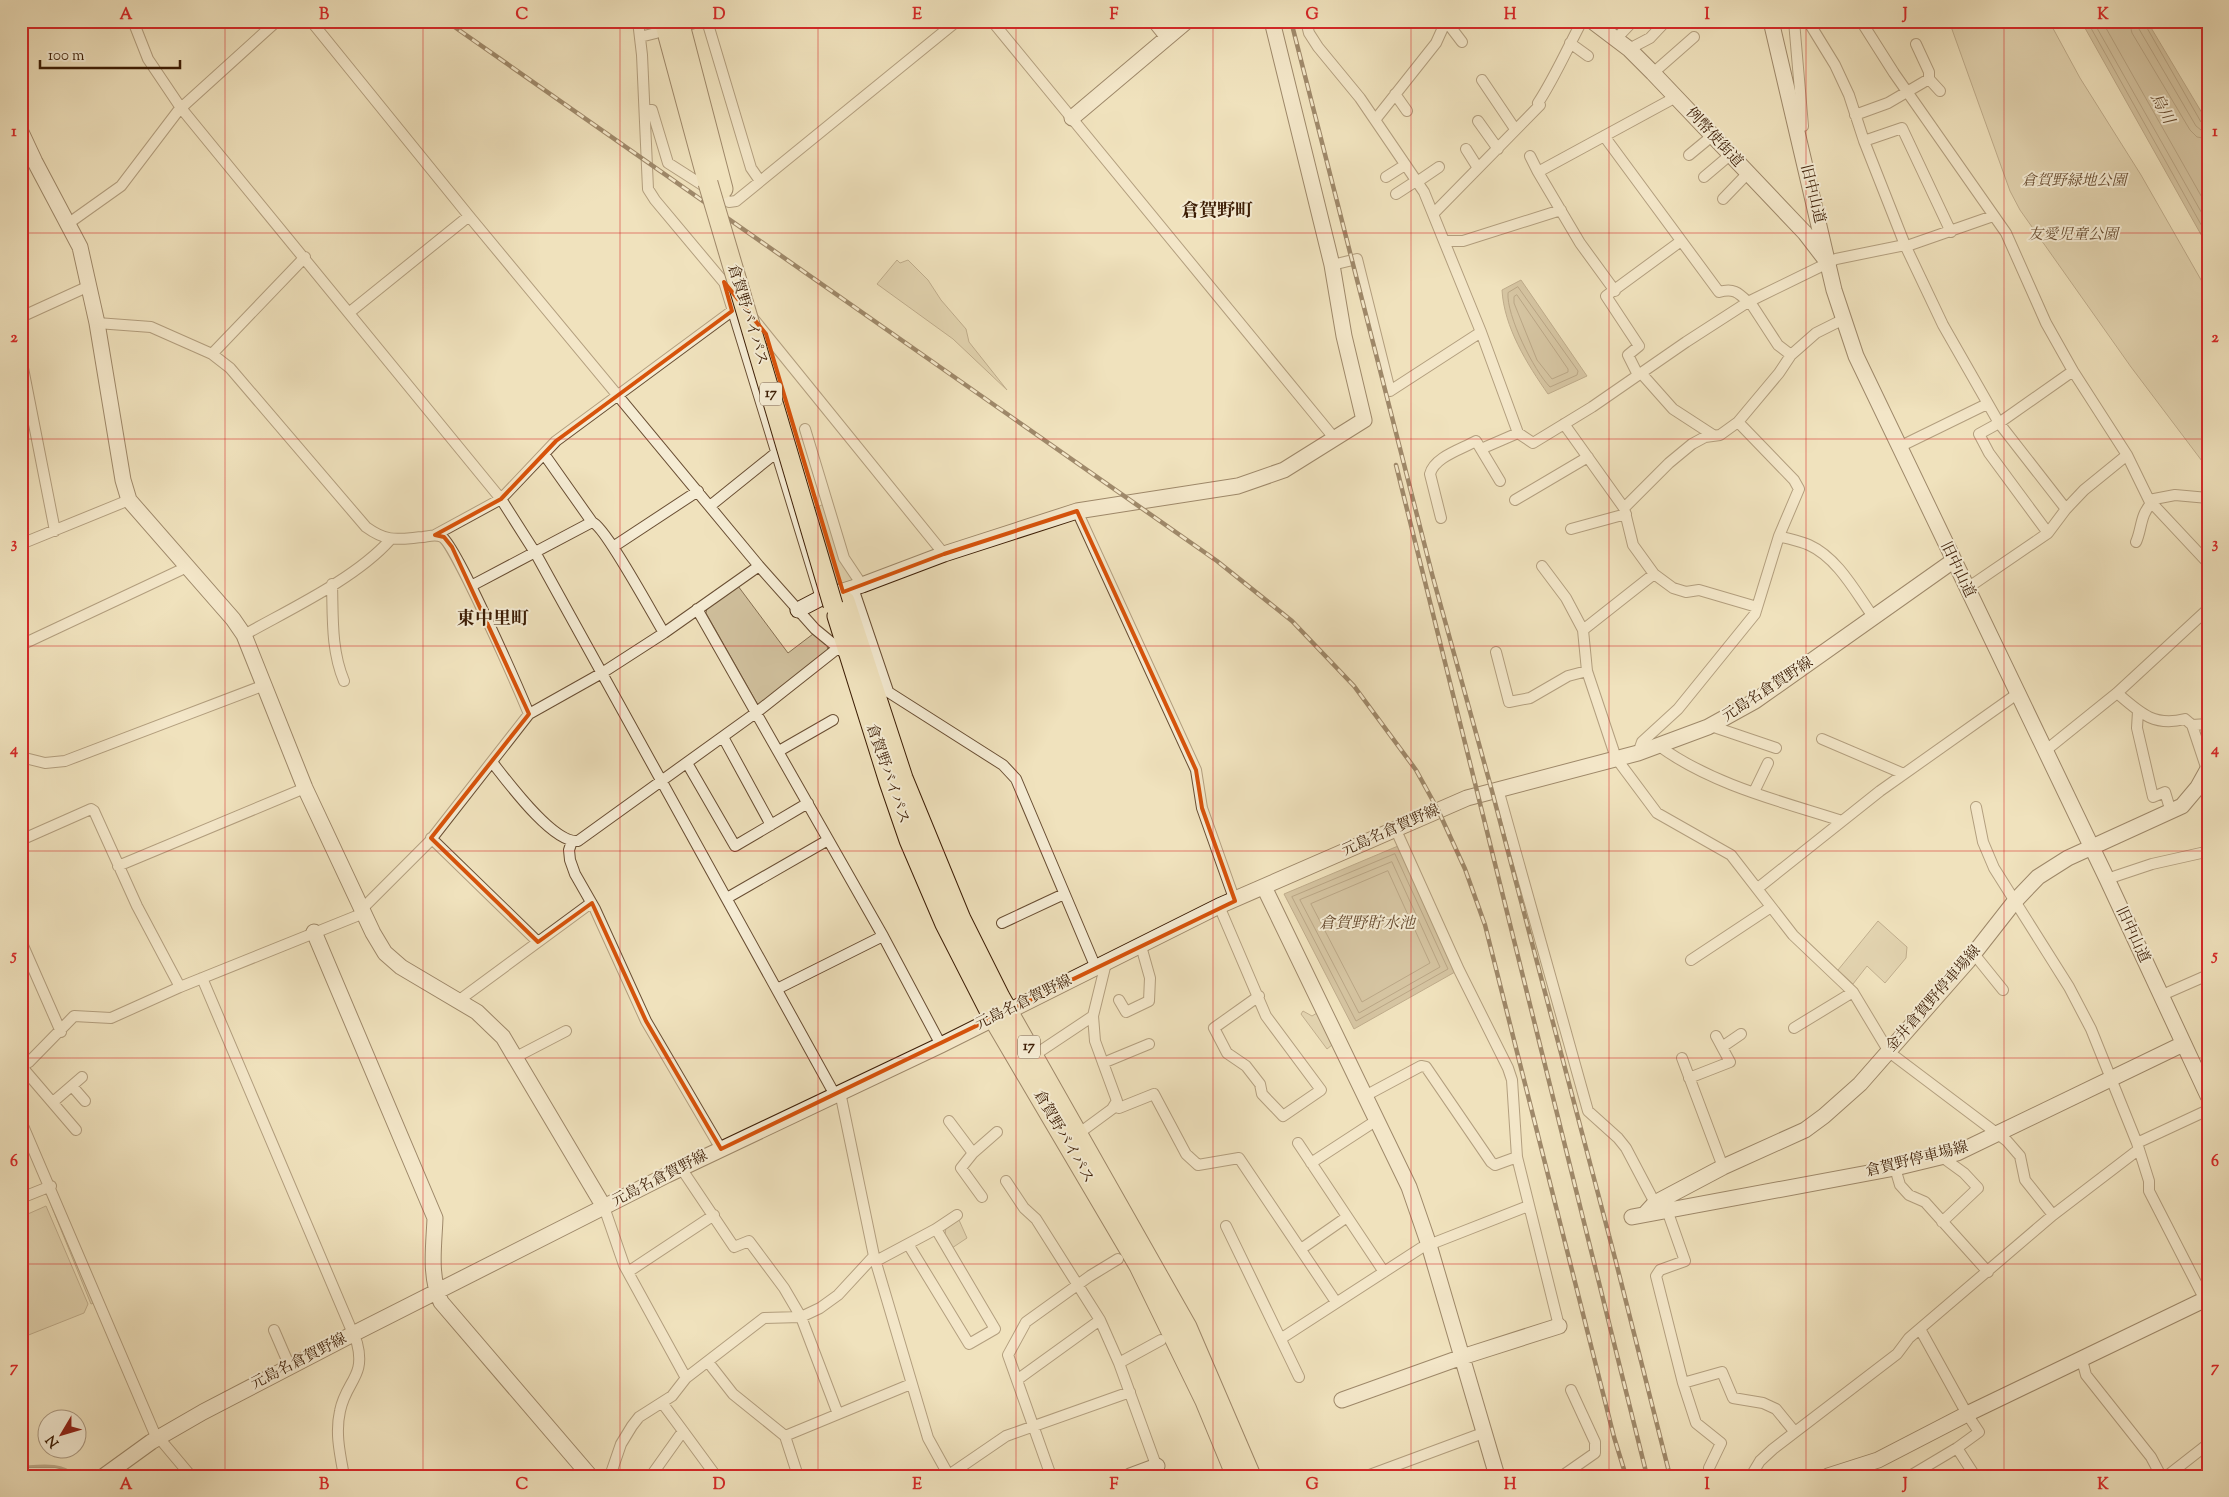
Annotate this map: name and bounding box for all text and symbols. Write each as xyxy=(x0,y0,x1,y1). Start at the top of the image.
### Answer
text: A xyxy=(120,4,133,27)
text: B xyxy=(319,4,329,27)
text: C xyxy=(516,4,529,27)
text: D xyxy=(713,4,726,27)
text: E xyxy=(912,4,922,27)
text: F xyxy=(1110,4,1119,27)
text: G xyxy=(1305,4,1319,27)
text: H xyxy=(1504,4,1517,27)
text: I xyxy=(1704,4,1710,27)
text: J xyxy=(1901,4,1908,27)
text: K xyxy=(2097,4,2109,27)
scale bar xyxy=(40,38,180,70)
text: 100 m xyxy=(48,46,85,67)
water label: 烏川 xyxy=(2143,89,2180,130)
street label: 例幣使街道 xyxy=(1681,103,1747,173)
text: 1 xyxy=(11,121,17,144)
text: 1 xyxy=(2212,121,2218,144)
street label: 旧中山道 xyxy=(1795,162,1829,226)
park label: 倉賀野緑地公園 xyxy=(2021,171,2129,192)
district label: 倉賀野町 xyxy=(1181,199,1253,225)
park label: 友愛児童公園 xyxy=(2028,225,2121,246)
street label: 倉賀野バイパス xyxy=(722,262,772,368)
text: 2 xyxy=(10,327,18,350)
text: 2 xyxy=(2211,327,2219,350)
road number: 17 xyxy=(760,382,782,406)
text: 3 xyxy=(11,533,18,556)
text: 3 xyxy=(2212,533,2219,556)
street label: 旧中山道 xyxy=(1934,538,1980,602)
district label: 東中里町 xyxy=(457,607,529,633)
street label: 元島名倉賀野線 xyxy=(1718,653,1818,727)
street label: 倉賀野バイパス xyxy=(860,721,914,827)
text: 4 xyxy=(9,739,18,762)
text: 4 xyxy=(2210,739,2219,762)
street label: 元島名倉賀野線 xyxy=(1339,800,1443,862)
street label: 旧中山道 xyxy=(2110,903,2154,967)
water label: 倉賀野貯水池 xyxy=(1319,913,1417,936)
street label: 金井倉賀野停車場線 xyxy=(1882,941,1986,1057)
text: 5 xyxy=(9,945,17,968)
text: 5 xyxy=(2210,945,2218,968)
street label: 元島名倉賀野線 xyxy=(972,971,1076,1035)
road number: 17 xyxy=(1018,1036,1040,1058)
street label: 倉賀野バイパス xyxy=(1028,1086,1098,1188)
street label: 倉賀野停車場線 xyxy=(1864,1137,1970,1183)
street label: 元島名倉賀野線 xyxy=(608,1146,712,1212)
text: 6 xyxy=(10,1151,18,1174)
text: 6 xyxy=(2211,1151,2219,1174)
street label: 元島名倉賀野線 xyxy=(247,1329,351,1395)
text: 7 xyxy=(10,1357,19,1380)
text: 7 xyxy=(2211,1357,2220,1380)
north arrow xyxy=(38,1410,88,1460)
text: N xyxy=(42,1430,65,1451)
text: A xyxy=(120,1474,133,1497)
text: B xyxy=(319,1474,329,1497)
text: C xyxy=(516,1474,529,1497)
text: D xyxy=(713,1474,726,1497)
text: E xyxy=(912,1474,922,1497)
text: F xyxy=(1110,1474,1119,1497)
text: G xyxy=(1305,1474,1319,1497)
text: H xyxy=(1504,1474,1517,1497)
text: I xyxy=(1704,1474,1710,1497)
text: J xyxy=(1901,1474,1908,1497)
text: K xyxy=(2097,1474,2109,1497)

